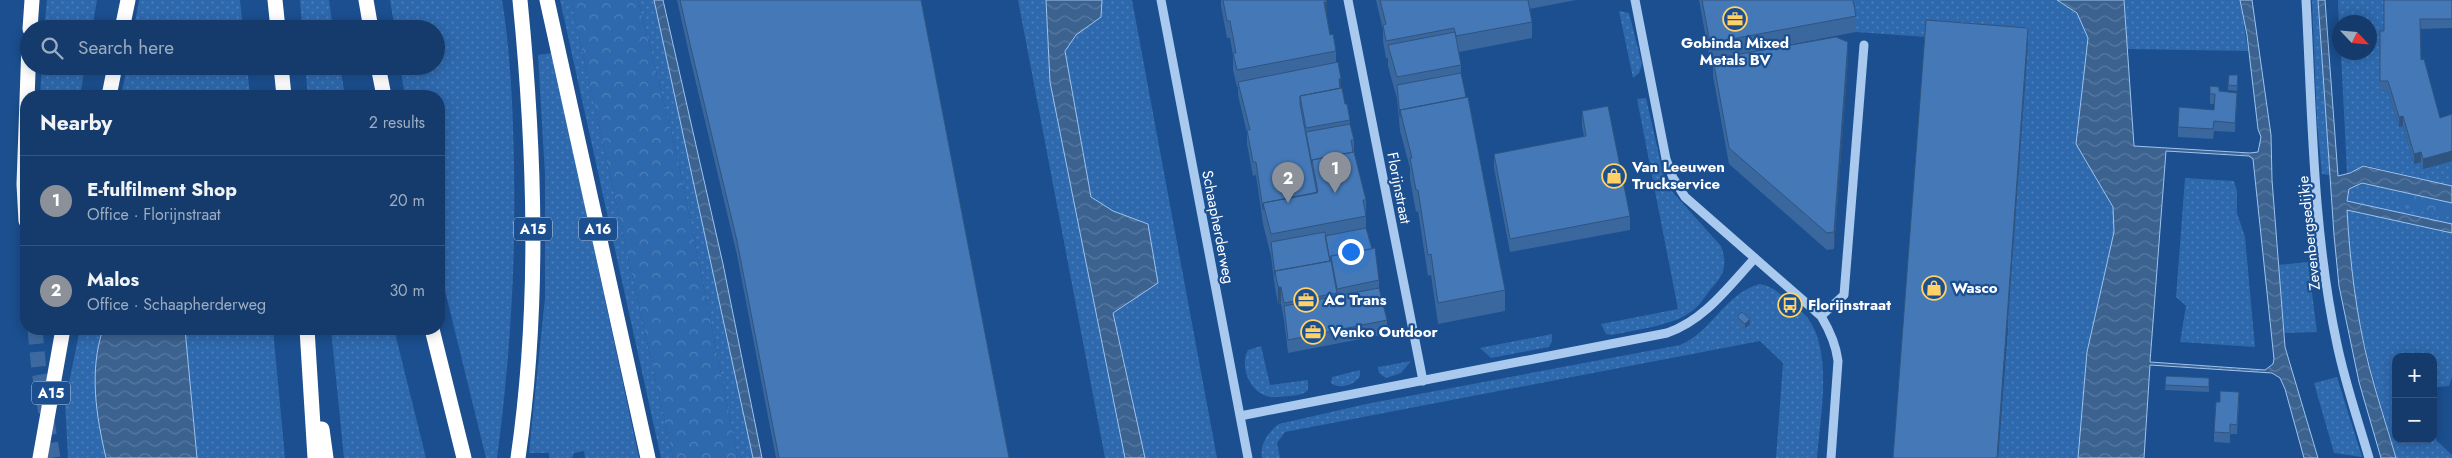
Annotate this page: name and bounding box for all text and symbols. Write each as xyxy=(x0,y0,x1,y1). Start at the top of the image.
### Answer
office icon: Gobinda Mixed Metals BV xyxy=(1722,6,1748,32)
north arrow xyxy=(2332,15,2377,60)
search box xyxy=(20,20,445,75)
place label: Gobinda Mixed Metals BV xyxy=(1681,32,1789,71)
icon: search xyxy=(38,34,66,62)
text: Search here xyxy=(78,34,174,61)
text: Nearby xyxy=(40,108,112,138)
text: 2 results xyxy=(369,111,425,134)
street label: Florijnstraat xyxy=(1381,150,1417,226)
pin: 1 xyxy=(1319,152,1351,193)
place label: Van Leeuwen Truckservice xyxy=(1631,156,1725,195)
pin: 2 xyxy=(1272,162,1304,203)
shop icon: Van Leeuwen Truckservice xyxy=(1601,163,1627,189)
street label: Schaapherderweg xyxy=(1196,168,1240,286)
street label: Zevenbergsedijkje xyxy=(2292,174,2326,291)
text: E-fulfilment Shop xyxy=(87,176,237,203)
text: 1 xyxy=(52,189,60,212)
text: 20 m xyxy=(389,189,425,212)
text: Office · Florijnstraat xyxy=(87,203,221,226)
road number: A15 xyxy=(514,218,552,240)
road number: A16 xyxy=(579,218,617,240)
your location xyxy=(1338,239,1364,265)
text: Malos xyxy=(87,266,139,293)
shop icon: Wasco xyxy=(1921,275,1947,301)
place label: Wasco xyxy=(1952,277,1998,299)
text: 2 xyxy=(51,279,61,302)
text: 30 m xyxy=(389,279,425,302)
office icon: AC Trans xyxy=(1293,287,1319,313)
place label: AC Trans xyxy=(1323,289,1387,311)
bus stop icon: Florijnstraat xyxy=(1777,292,1803,318)
text: Office · Schaapherderweg xyxy=(87,293,266,316)
place label: Florijnstraat xyxy=(1808,294,1891,316)
office icon: Venko Outdoor xyxy=(1300,319,1326,345)
place label: Venko Outdoor xyxy=(1329,321,1438,343)
map controls xyxy=(2392,353,2437,443)
button: + xyxy=(2392,353,2437,398)
road number: A15 xyxy=(32,382,70,404)
button: − xyxy=(2392,398,2437,443)

